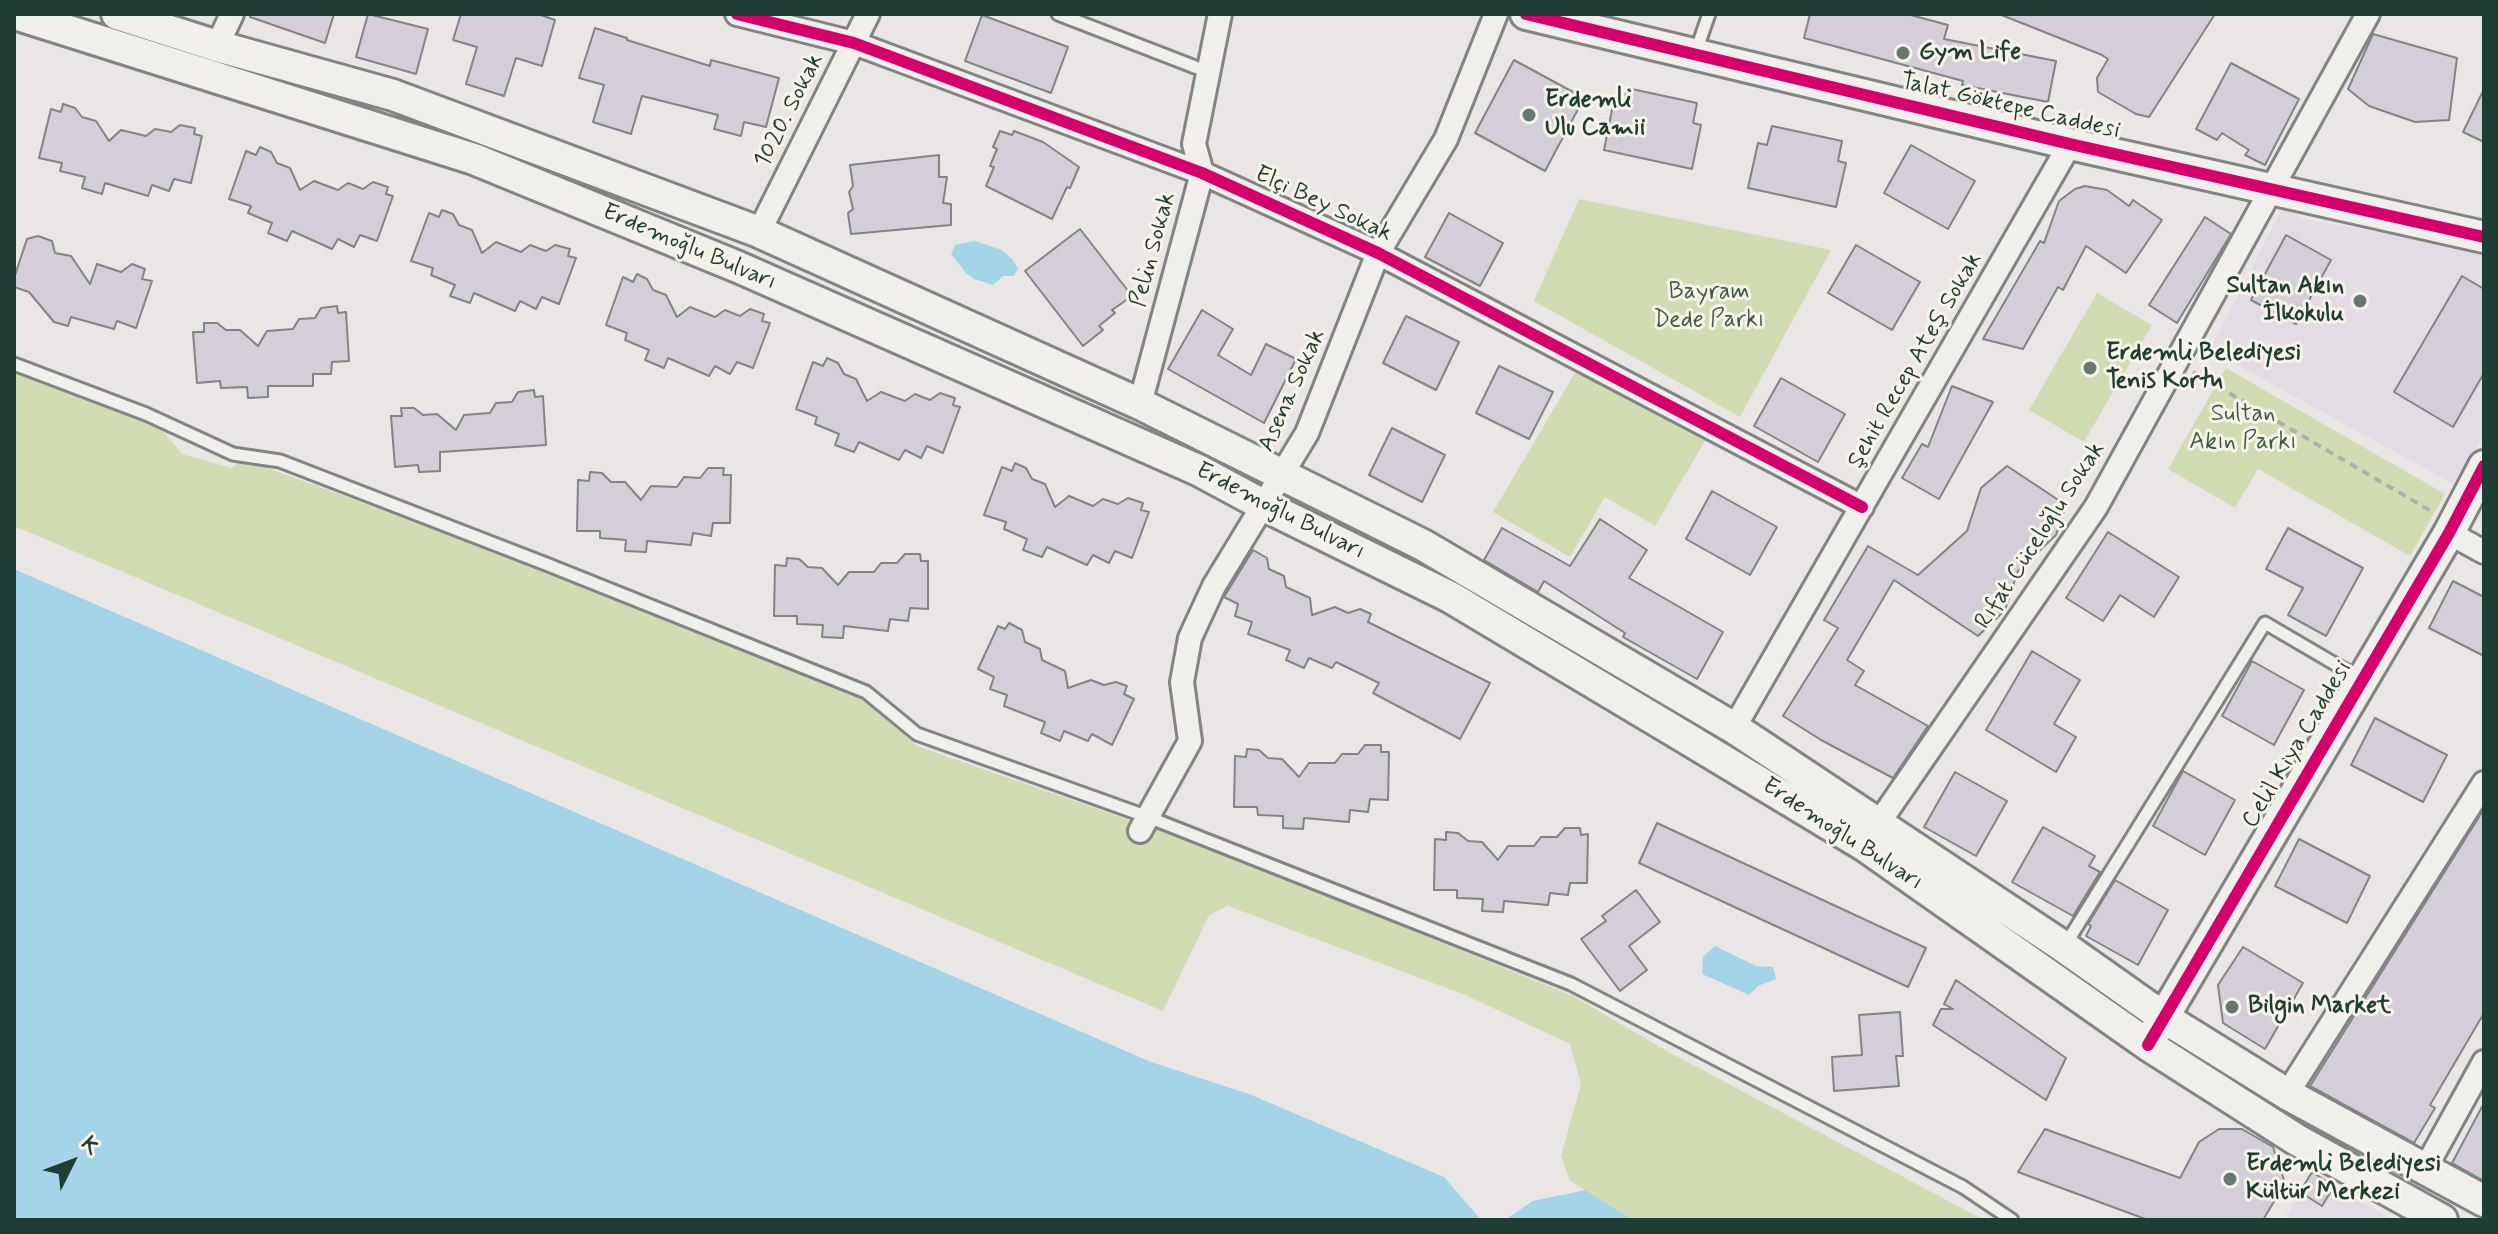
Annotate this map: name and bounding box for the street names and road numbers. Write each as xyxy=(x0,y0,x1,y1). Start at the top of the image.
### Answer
street label: 1020. Sokak xyxy=(749,49,831,173)
street label: Talat Göktepe Caddesi xyxy=(1897,68,2123,146)
street label: Elçi Bey Sokak xyxy=(1250,161,1396,249)
street label: Pelin Sokak xyxy=(1125,190,1183,310)
street label: Erdemoğlu Bulvarı xyxy=(598,198,780,298)
street label: Şehit Recep Ateş Sokak xyxy=(1842,248,1990,474)
street label: Asena Sokak xyxy=(1253,325,1333,457)
street label: Rıfat Cüceloğlu Sokak xyxy=(1970,437,2112,635)
street label: Erdemoğlu Bulvarı xyxy=(1191,457,1369,567)
street label: Celil Kiya Caddesi xyxy=(2237,656,2359,834)
street label: Erdemoğlu Bulvarı xyxy=(1756,772,1928,898)

